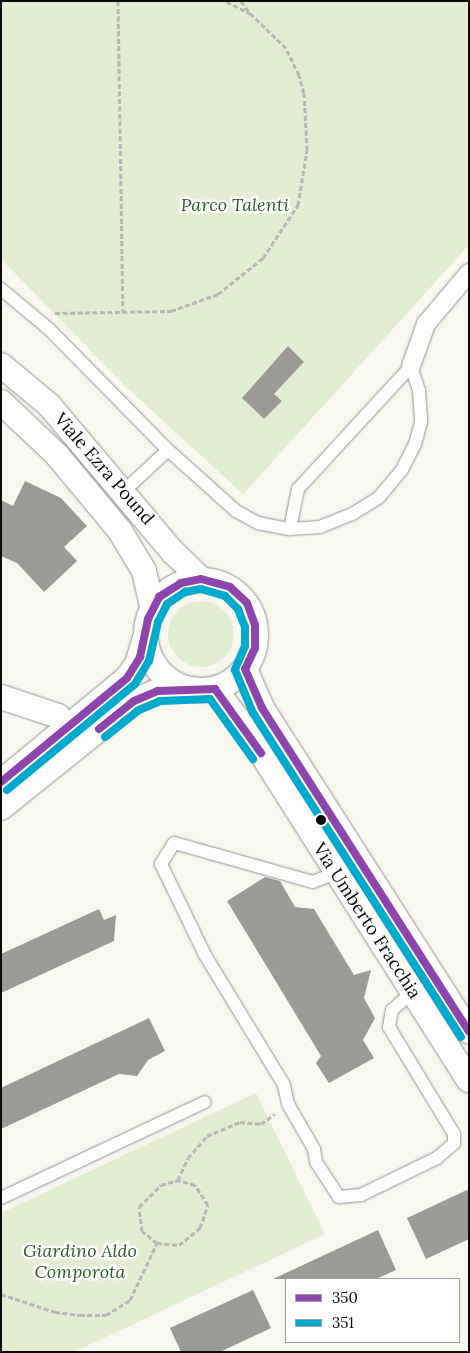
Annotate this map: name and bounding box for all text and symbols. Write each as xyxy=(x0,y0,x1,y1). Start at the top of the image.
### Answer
park label: Parco Talenti xyxy=(181,194,289,216)
street label: Viale Ezra Pound xyxy=(50,409,158,529)
unlabelled marker xyxy=(316,815,326,825)
street label: Via Umberto Fracchia xyxy=(309,839,425,1003)
park label: Giardino Aldo Comporota xyxy=(23,1241,137,1284)
legend xyxy=(285,1278,460,1343)
text: 350 xyxy=(332,1288,358,1307)
text: 351 xyxy=(332,1313,354,1332)

